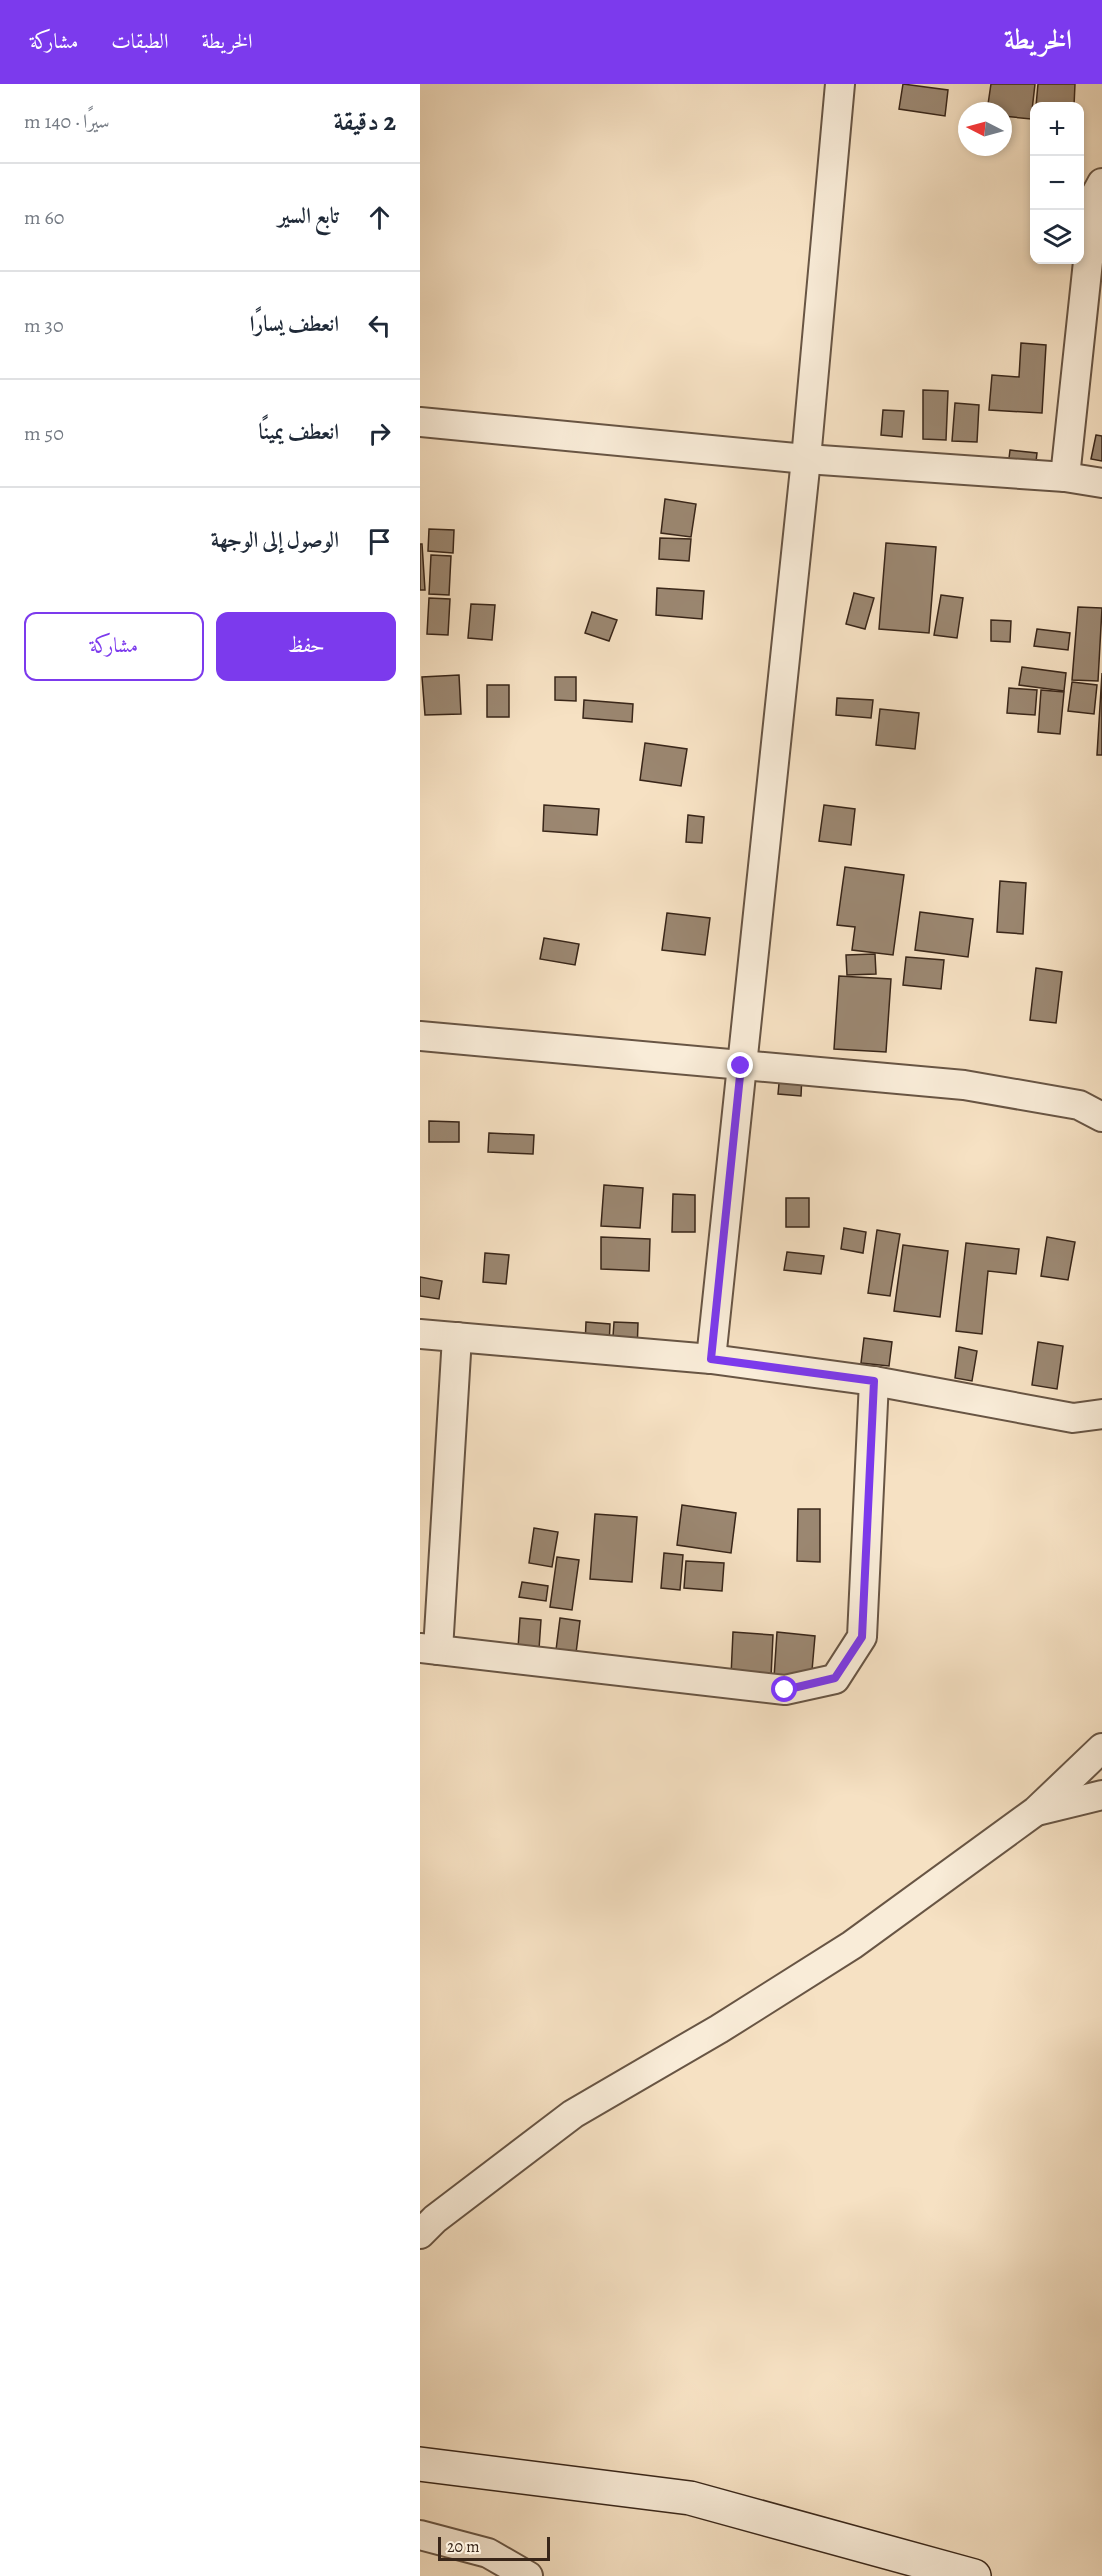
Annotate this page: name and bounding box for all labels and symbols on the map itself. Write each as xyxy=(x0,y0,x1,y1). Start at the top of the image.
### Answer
north arrow xyxy=(958,102,1012,156)
route end xyxy=(727,1052,753,1078)
route start xyxy=(771,1676,797,1702)
scale bar xyxy=(438,2534,550,2562)

